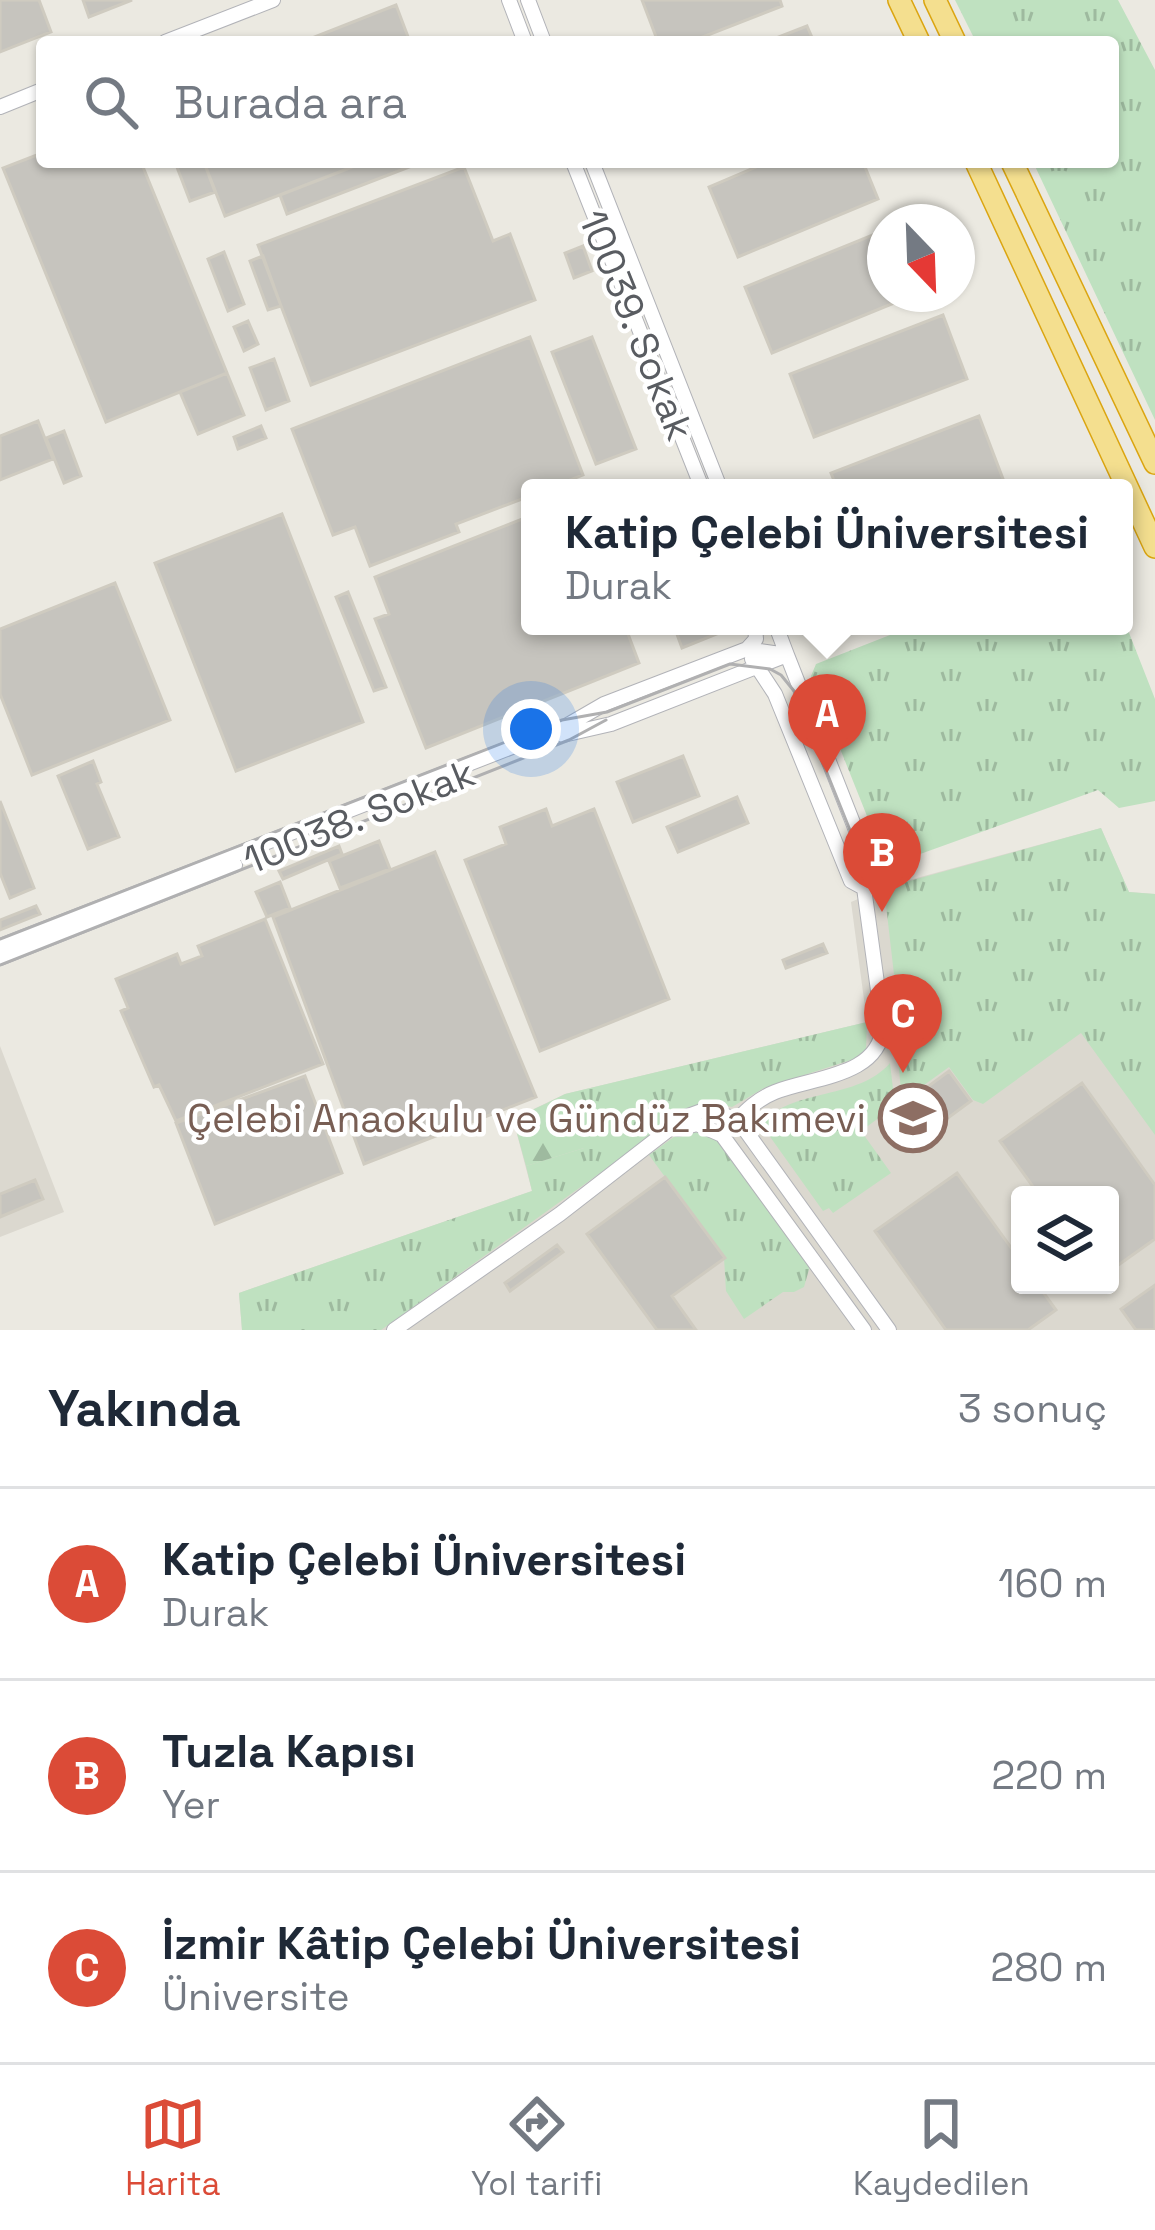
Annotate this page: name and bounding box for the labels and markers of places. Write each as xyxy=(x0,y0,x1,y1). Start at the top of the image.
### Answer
pin: A xyxy=(788,674,866,773)
pin: B xyxy=(843,813,921,912)
pin: C xyxy=(864,974,942,1073)
school or university icon: Çelebi Anaokulu ve Gündüz Bakımevi xyxy=(878,1083,948,1153)
place label: Çelebi Anaokulu ve Gündüz Bakımevi xyxy=(187,1094,866,1143)

